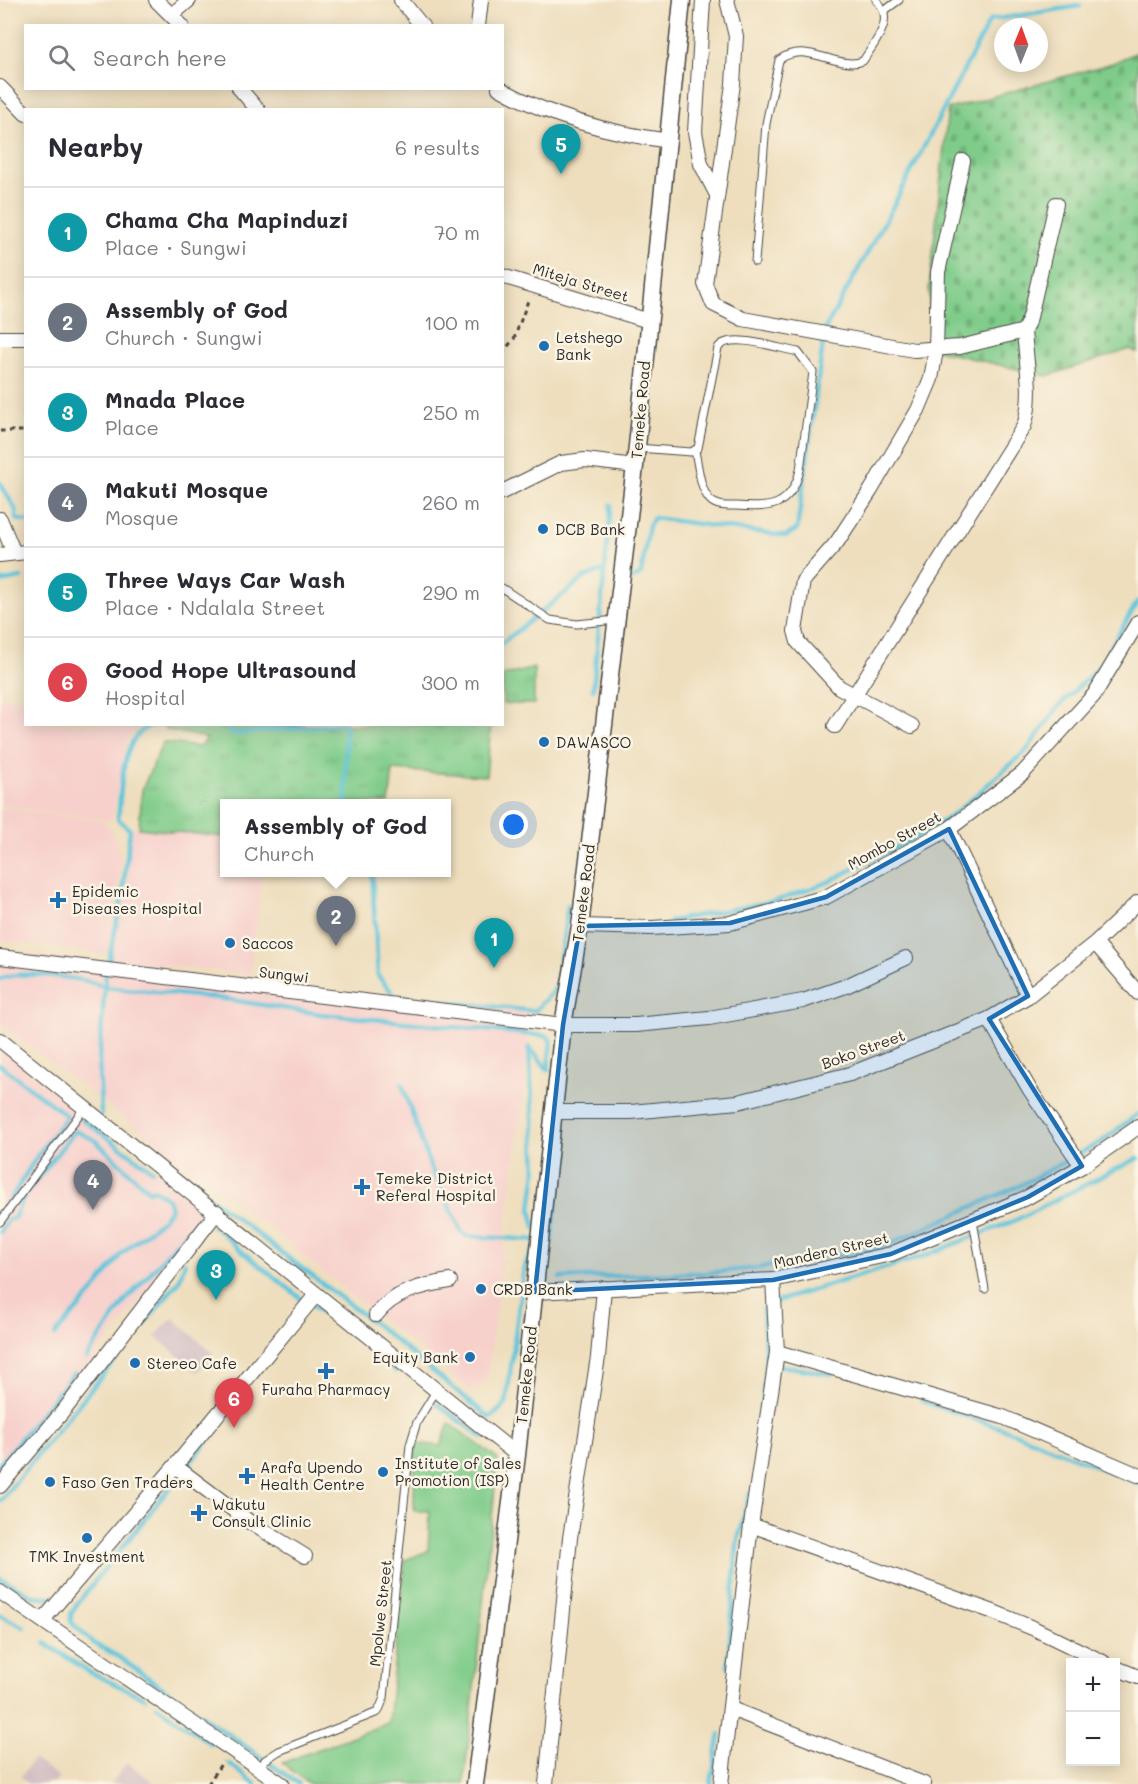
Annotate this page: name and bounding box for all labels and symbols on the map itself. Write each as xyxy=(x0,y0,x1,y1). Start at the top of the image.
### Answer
north arrow xyxy=(994,18,1048,72)
pin: 5 xyxy=(542,124,580,174)
street label: Miteja Street xyxy=(531,258,631,306)
place label: Letshego Bank xyxy=(556,327,623,364)
marker: Letshego Bank xyxy=(537,339,551,353)
street label: Temeke Road xyxy=(626,360,654,460)
place label: DCB Bank xyxy=(555,519,625,539)
marker: DCB Bank xyxy=(536,522,550,536)
place label: DAWASCO xyxy=(556,732,631,752)
marker: DAWASCO xyxy=(537,735,551,749)
street label: Mombo Street xyxy=(844,806,944,874)
your location xyxy=(499,810,528,839)
street label: Temeke Road xyxy=(567,843,599,943)
place label: Epidemic Diseases Hospital xyxy=(72,881,202,918)
marker: Epidemic Diseases Hospital xyxy=(49,891,67,909)
pin: 2 xyxy=(316,896,356,946)
pin: 1 xyxy=(474,918,514,968)
place label: Saccos xyxy=(242,933,294,953)
marker: Saccos xyxy=(223,936,237,950)
street label: Sungwi xyxy=(258,961,310,987)
street label: Boko Street xyxy=(818,1025,908,1073)
pin: 4 xyxy=(74,1160,112,1210)
place label: Temeke District Referal Hospital xyxy=(376,1168,496,1205)
marker: Temeke District Referal Hospital xyxy=(353,1178,371,1196)
street label: Mandera Street xyxy=(771,1227,891,1273)
pin: 3 xyxy=(196,1250,236,1300)
place label: CRDB Bank xyxy=(493,1279,573,1299)
marker: CRDB Bank xyxy=(474,1282,488,1296)
street label: Temeke Road xyxy=(511,1325,541,1425)
place label: Equity Bank xyxy=(373,1347,458,1367)
marker: Equity Bank xyxy=(463,1350,477,1364)
place label: Stereo Cafe xyxy=(147,1353,237,1373)
marker: Stereo Cafe xyxy=(128,1356,142,1370)
marker: Furaha Pharmacy xyxy=(319,1364,333,1378)
pin: 6 xyxy=(214,1378,254,1428)
place label: Furaha Pharmacy xyxy=(262,1379,390,1399)
place label: Institute of Sales Promotion (ISP) xyxy=(395,1453,522,1490)
place label: Arafa Upendo Health Centre xyxy=(260,1457,365,1494)
marker: Institute of Sales Promotion (ISP) xyxy=(376,1465,390,1479)
marker: Arafa Upendo Health Centre xyxy=(238,1467,256,1485)
place label: Faso Gen Traders xyxy=(62,1472,193,1492)
marker: Faso Gen Traders xyxy=(43,1475,57,1489)
place label: Wakutu Consult Clinic xyxy=(212,1494,312,1531)
marker: Wakutu Consult Clinic xyxy=(190,1504,208,1522)
marker: TMK Investment xyxy=(80,1531,94,1545)
place label: TMK Investment xyxy=(29,1546,145,1566)
street label: Mpolwe Street xyxy=(364,1559,396,1667)

